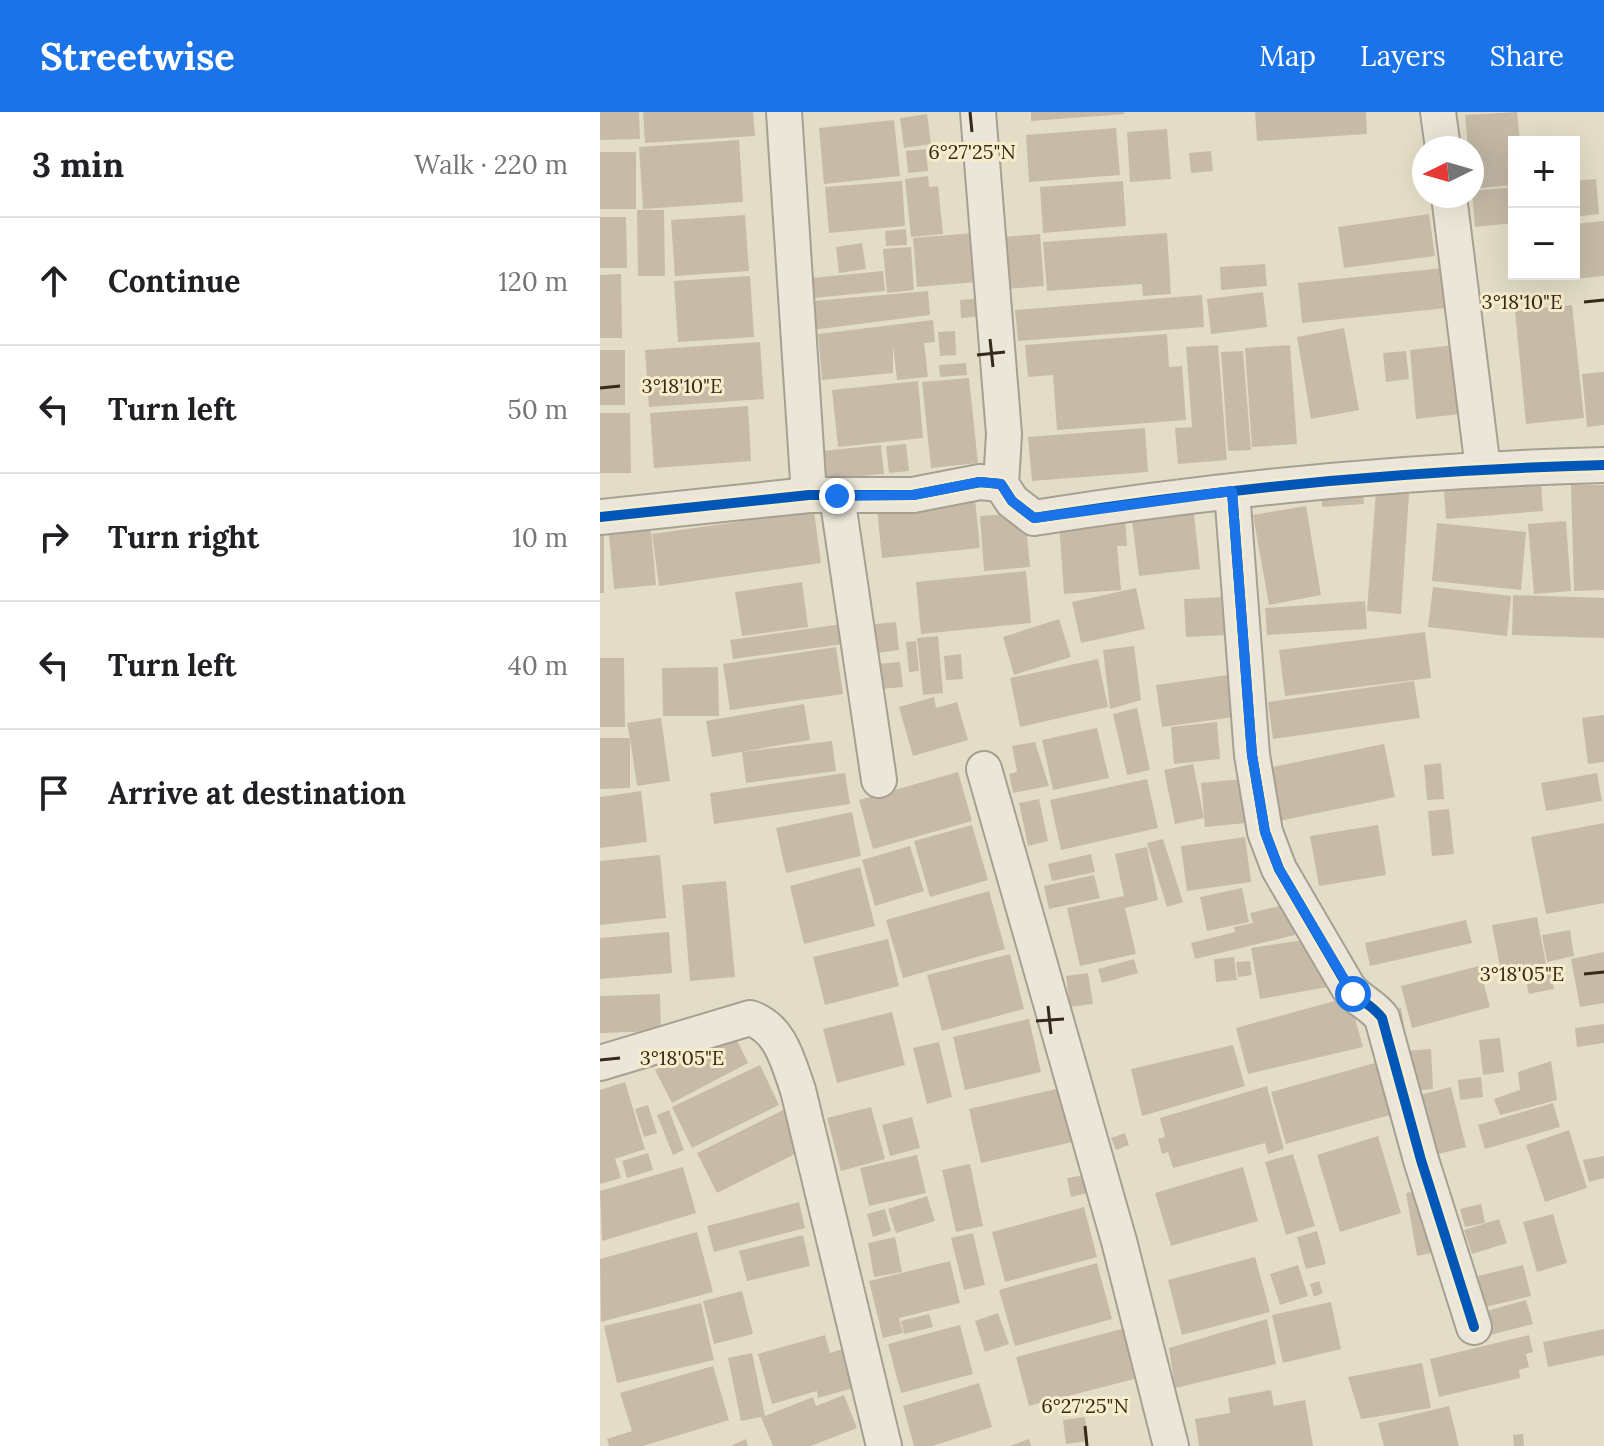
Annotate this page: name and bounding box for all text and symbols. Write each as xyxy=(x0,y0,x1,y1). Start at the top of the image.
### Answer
text: Streetwise xyxy=(40,32,235,80)
text: Map xyxy=(1259,38,1316,74)
text: Layers xyxy=(1360,38,1446,74)
text: Share xyxy=(1490,38,1564,74)
north arrow xyxy=(1412,136,1484,208)
map controls xyxy=(1508,136,1580,280)
button: + xyxy=(1508,136,1580,208)
text: 6°27'25"N xyxy=(928,139,1016,164)
text: 3 min xyxy=(32,143,124,186)
text: Walk · 220 m xyxy=(414,148,568,181)
button: − xyxy=(1508,208,1580,280)
icon: ahead xyxy=(32,259,76,303)
text: Continue xyxy=(108,262,240,300)
text: 120 m xyxy=(498,265,568,298)
text: 3°18'10"E xyxy=(1482,289,1562,314)
text: 3°18'10"E xyxy=(642,373,722,398)
icon: left xyxy=(32,387,76,431)
text: Turn left xyxy=(108,390,236,428)
text: 50 m xyxy=(508,393,568,426)
route end xyxy=(819,478,855,514)
icon: right xyxy=(32,515,76,559)
text: Turn right xyxy=(108,518,259,556)
text: 10 m xyxy=(512,521,568,554)
icon: left xyxy=(32,643,76,687)
text: Turn left xyxy=(108,646,236,684)
text: 40 m xyxy=(508,649,568,682)
icon: arrive xyxy=(32,771,76,815)
text: Arrive at destination xyxy=(108,774,406,812)
text: 3°18'05"E xyxy=(1480,961,1564,986)
route start xyxy=(1335,976,1371,1012)
text: 3°18'05"E xyxy=(640,1045,724,1070)
text: 6°27'25"N xyxy=(1041,1393,1129,1418)

